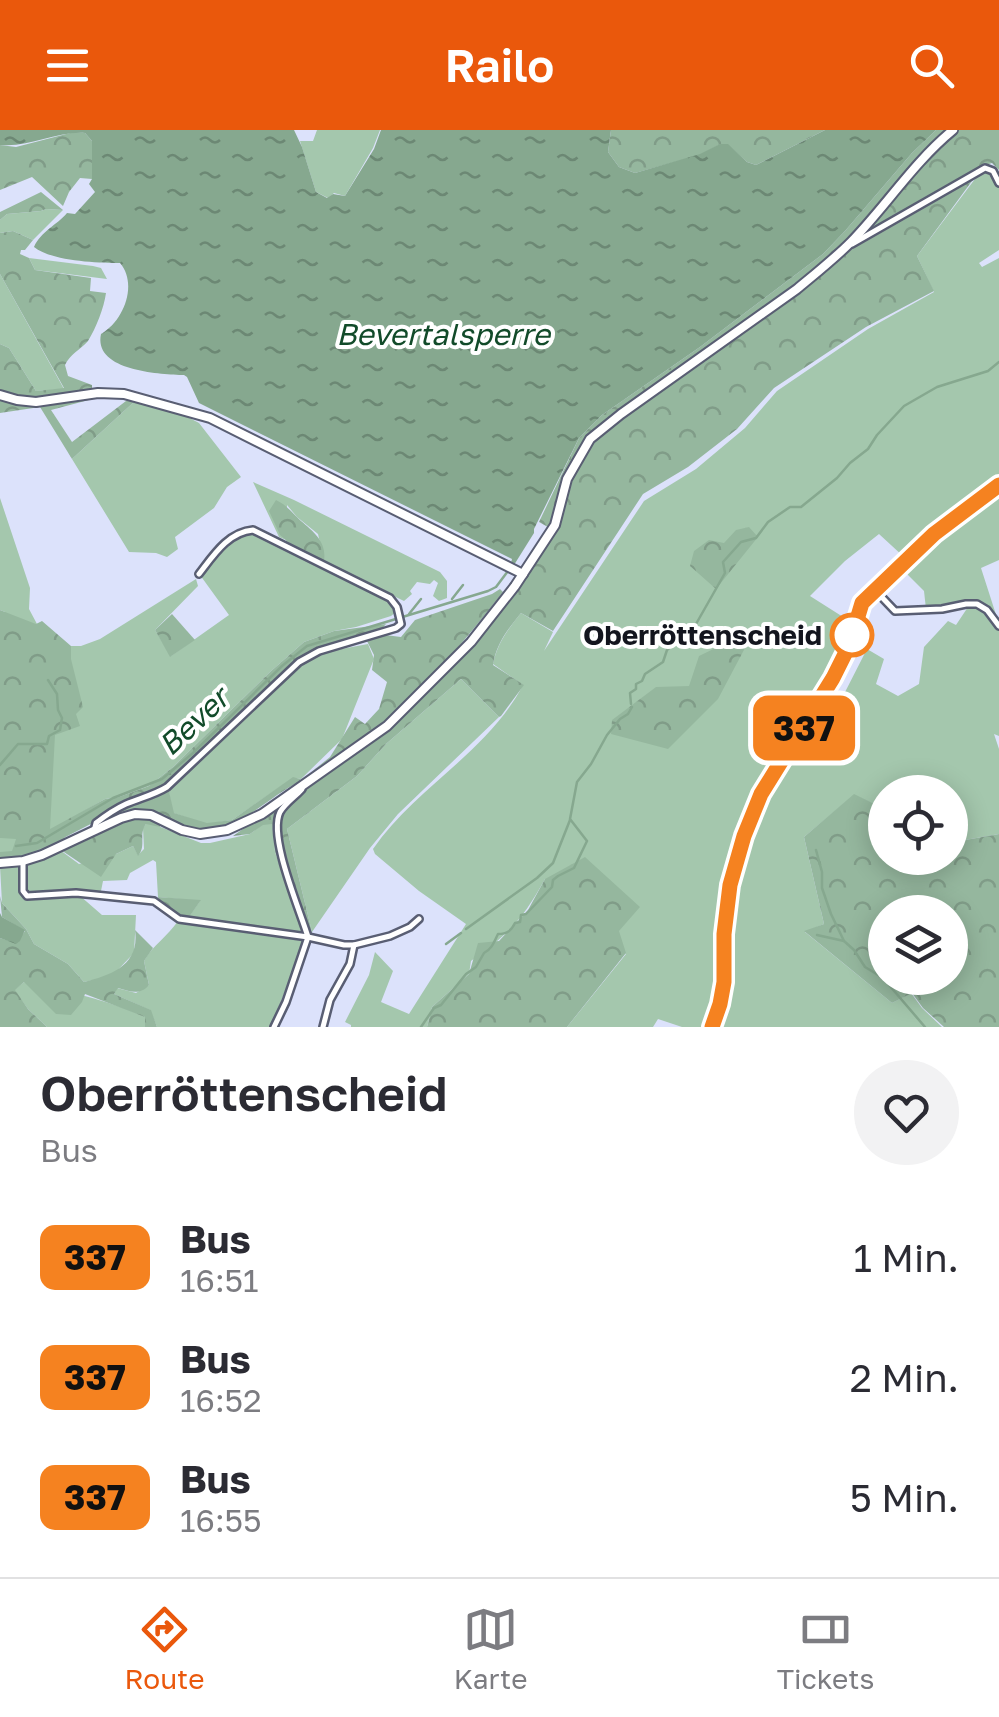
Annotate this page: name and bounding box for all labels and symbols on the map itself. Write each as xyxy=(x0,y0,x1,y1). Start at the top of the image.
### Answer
water label: Bevertalsperre xyxy=(336,316,552,352)
marker: Oberröttenscheid xyxy=(831,614,873,656)
place label: Oberröttenscheid xyxy=(583,618,822,651)
water label: Bever xyxy=(151,677,239,762)
line badge: 337 xyxy=(746,696,862,760)

